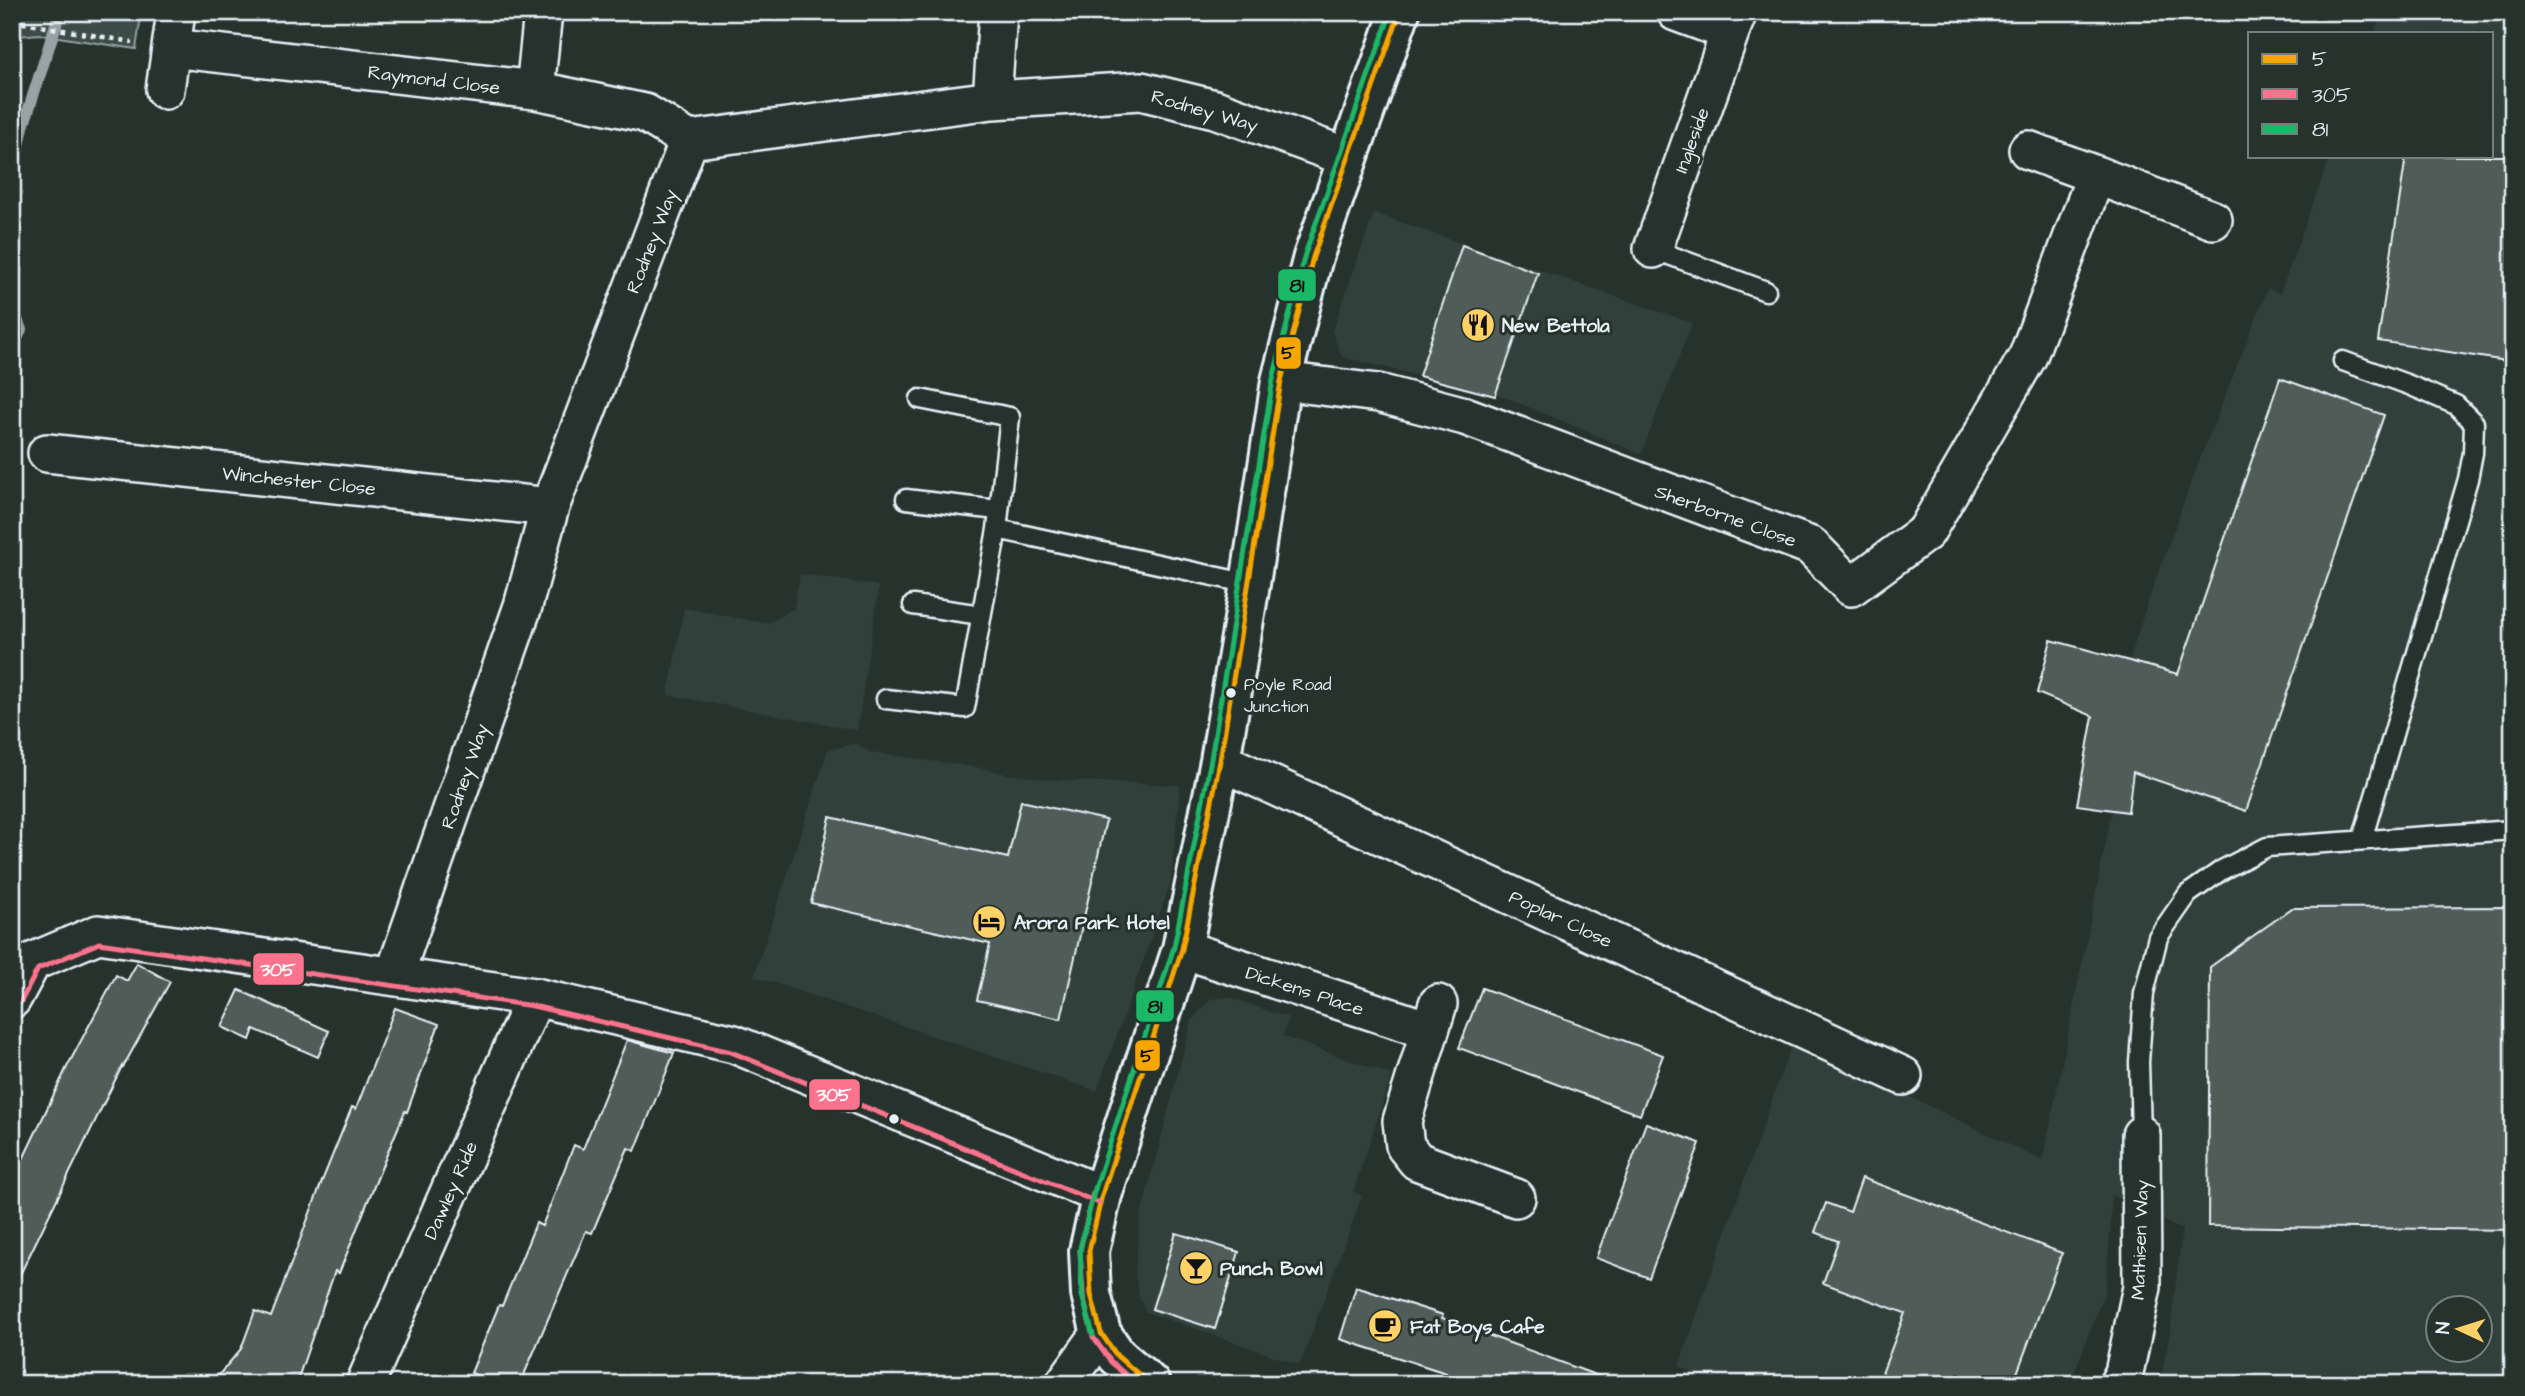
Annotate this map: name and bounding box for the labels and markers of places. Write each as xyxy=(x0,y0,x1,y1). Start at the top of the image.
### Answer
restaurant icon: New Bettola xyxy=(1459,306,1497,344)
place label: New Bettola xyxy=(1502,313,1610,340)
place label: Poyle Road Junction xyxy=(1244,673,1332,719)
marker: Poyle Road Junction xyxy=(1224,686,1238,700)
hotel icon: Arora Park Hotel xyxy=(970,903,1008,941)
place label: Arora Park Hotel xyxy=(1014,910,1170,937)
unlabelled marker xyxy=(887,1112,901,1126)
bar icon: Punch Bowl xyxy=(1177,1249,1215,1287)
place label: Punch Bowl xyxy=(1220,1256,1323,1283)
cafe icon: Fat Boys Cafe xyxy=(1366,1307,1404,1345)
place label: Fat Boys Cafe xyxy=(1410,1314,1545,1342)

